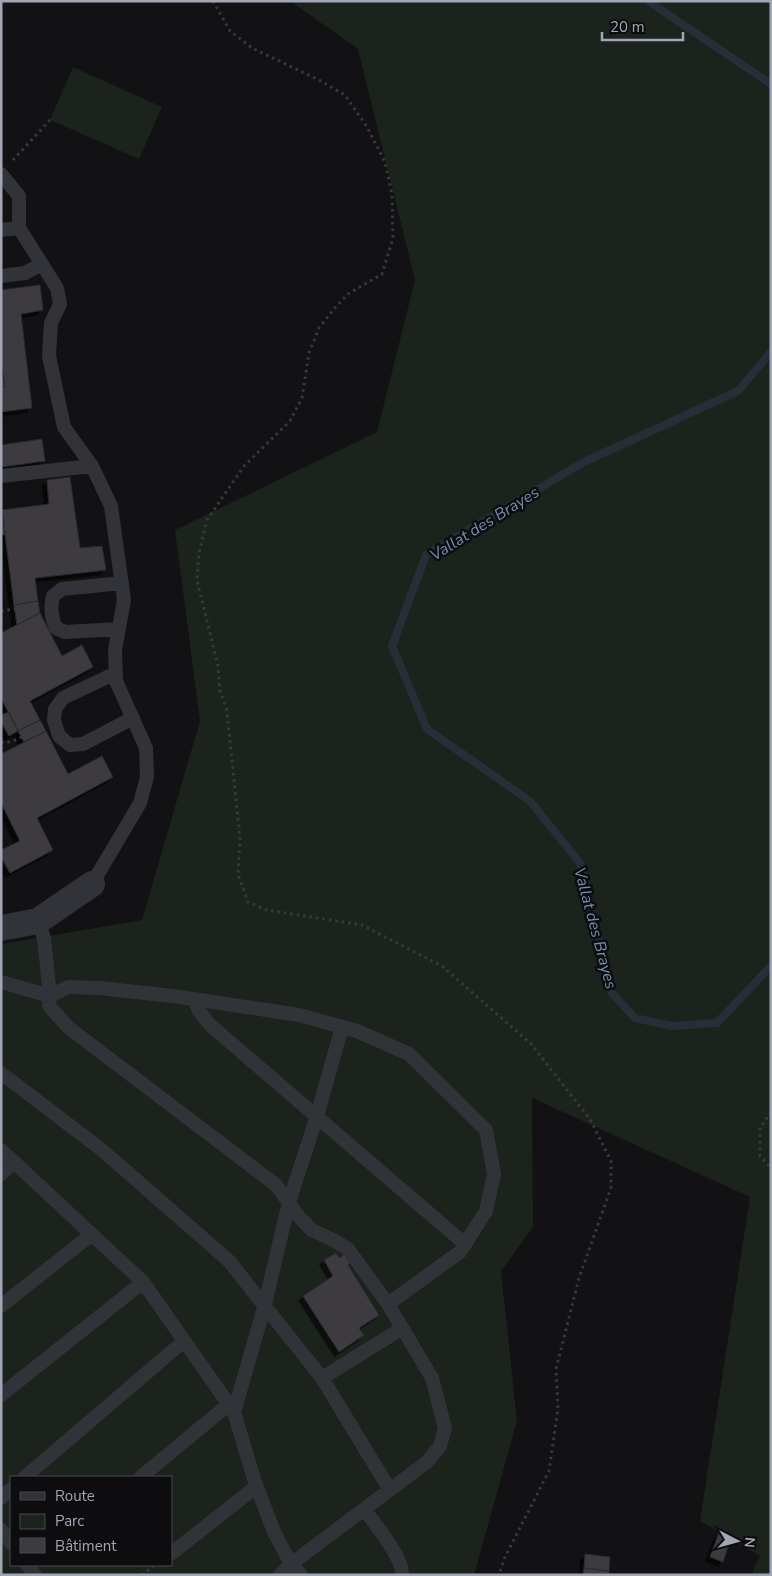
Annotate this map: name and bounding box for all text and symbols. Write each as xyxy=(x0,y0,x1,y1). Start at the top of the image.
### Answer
scale bar xyxy=(602,10,683,42)
text: 20 m xyxy=(610,17,645,37)
water label: Vallat des Brayes xyxy=(426,481,544,566)
water label: Vallat des Brayes xyxy=(568,865,622,992)
legend xyxy=(10,1476,172,1566)
text: Route xyxy=(55,1486,95,1506)
text: Parc xyxy=(55,1511,84,1531)
north arrow xyxy=(712,1516,762,1566)
text: Bâtiment xyxy=(55,1536,117,1556)
text: N xyxy=(739,1536,759,1549)

